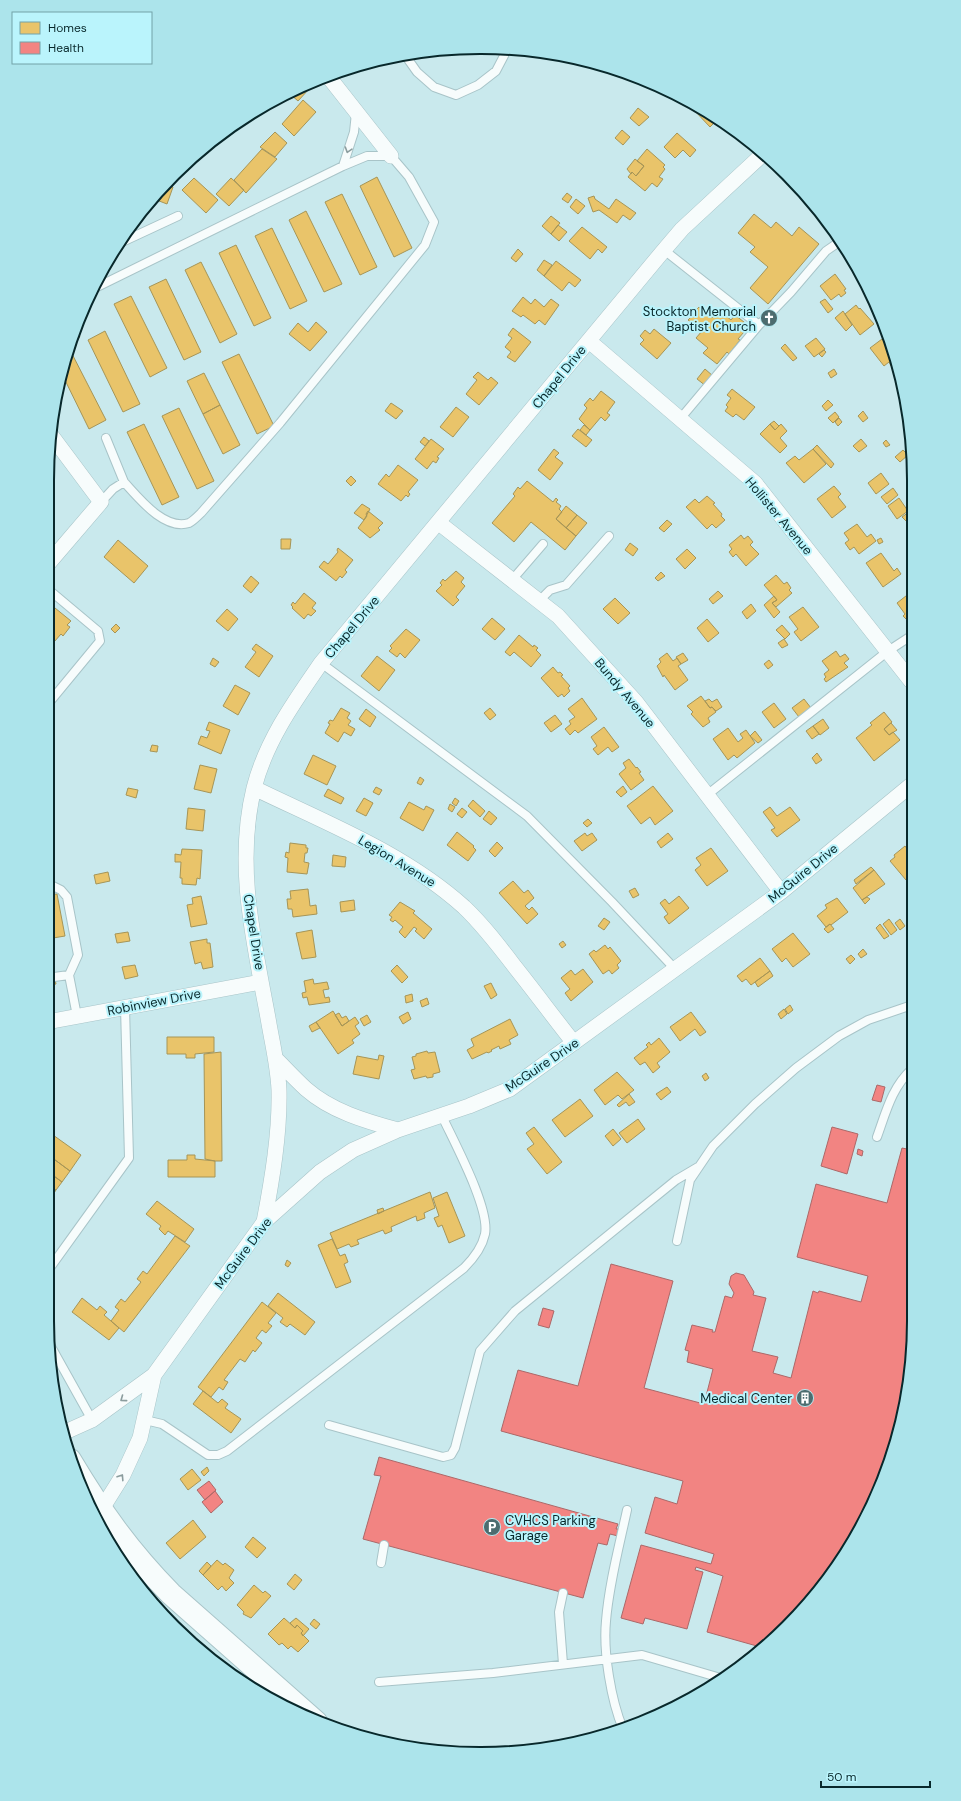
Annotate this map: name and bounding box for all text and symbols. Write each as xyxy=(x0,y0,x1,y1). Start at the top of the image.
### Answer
legend xyxy=(12,12,152,64)
text: Homes xyxy=(48,20,87,36)
text: Health xyxy=(48,40,84,56)
one-way arrow xyxy=(344,146,353,153)
place label: Stockton Memorial Baptist Church xyxy=(643,303,756,335)
church icon: Stockton Memorial Baptist Church xyxy=(759,308,779,328)
street label: Chapel Drive xyxy=(528,342,590,412)
street label: Hollister Avenue xyxy=(741,474,817,558)
street label: Chapel Drive xyxy=(321,592,383,662)
street label: Bundy Avenue xyxy=(591,655,659,731)
street label: Legion Avenue xyxy=(355,831,439,891)
street label: McGuire Drive xyxy=(765,840,841,906)
street label: Chapel Drive xyxy=(240,893,268,971)
street label: Robinview Drive xyxy=(106,985,202,1019)
street label: McGuire Drive xyxy=(502,1034,582,1096)
street label: McGuire Drive xyxy=(211,1214,275,1292)
building icon: Medical Center xyxy=(795,1388,815,1408)
place label: Medical Center xyxy=(700,1390,792,1407)
one-way arrow xyxy=(120,1394,127,1401)
one-way arrow xyxy=(116,1474,124,1481)
place label: CVHCS Parking Garage xyxy=(505,1512,596,1544)
parking icon: CVHCS Parking Garage xyxy=(482,1517,502,1537)
scale bar xyxy=(821,1763,930,1789)
text: 50 m xyxy=(827,1769,856,1785)

